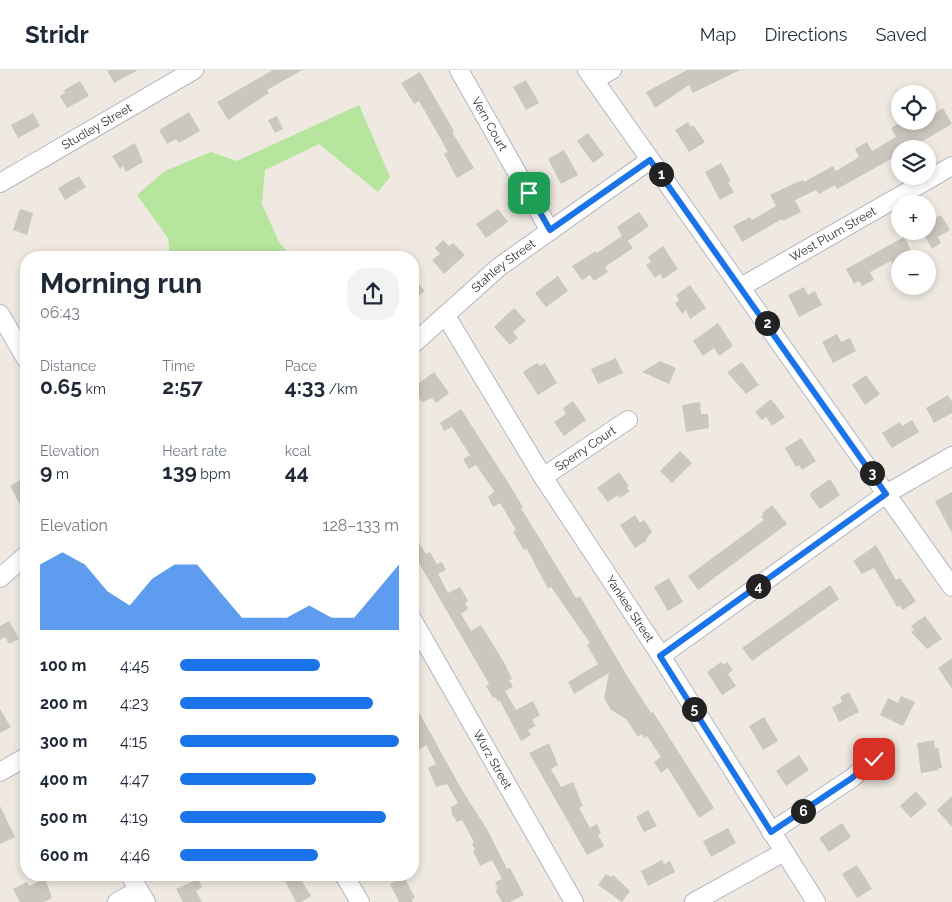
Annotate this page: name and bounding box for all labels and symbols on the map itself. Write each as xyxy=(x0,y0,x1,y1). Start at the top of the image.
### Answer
street label: Vern Court xyxy=(469,95,510,153)
street label: Studley Street xyxy=(59,101,134,152)
pin: 1 xyxy=(648,162,674,186)
pin xyxy=(508,172,550,214)
street label: West Plum Street xyxy=(787,204,879,264)
street label: Stahley Street xyxy=(469,236,538,295)
pin: 2 xyxy=(754,310,780,336)
street label: Sperry Court xyxy=(552,423,618,474)
pin: 3 xyxy=(860,460,884,486)
street label: Yankee Street xyxy=(603,573,657,645)
pin: 4 xyxy=(746,574,770,598)
pin: 5 xyxy=(682,696,706,722)
street label: Wurz Street xyxy=(470,728,515,792)
pin xyxy=(853,738,895,780)
pin: 6 xyxy=(790,798,816,824)

